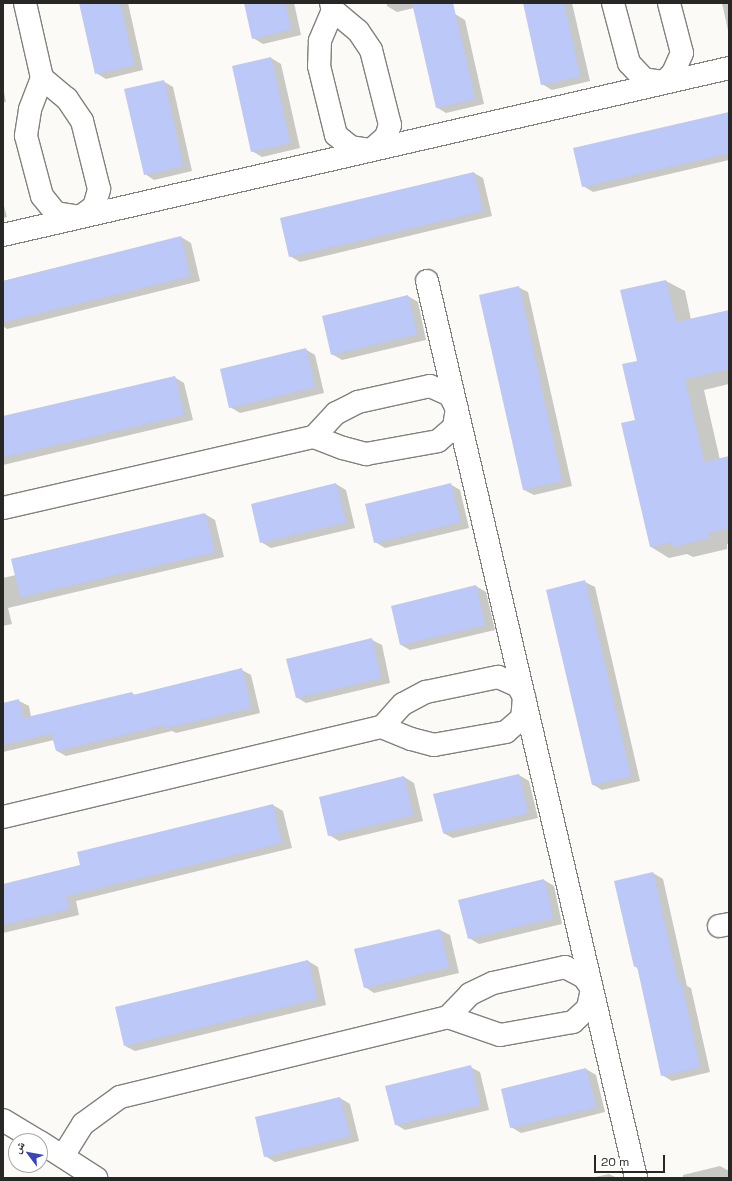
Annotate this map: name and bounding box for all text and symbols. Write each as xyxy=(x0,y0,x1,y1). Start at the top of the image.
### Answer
north arrow xyxy=(8,1133,48,1173)
text: ش xyxy=(10,1139,28,1156)
scale bar xyxy=(596,1147,667,1173)
text: 20 m xyxy=(601,1154,629,1170)

